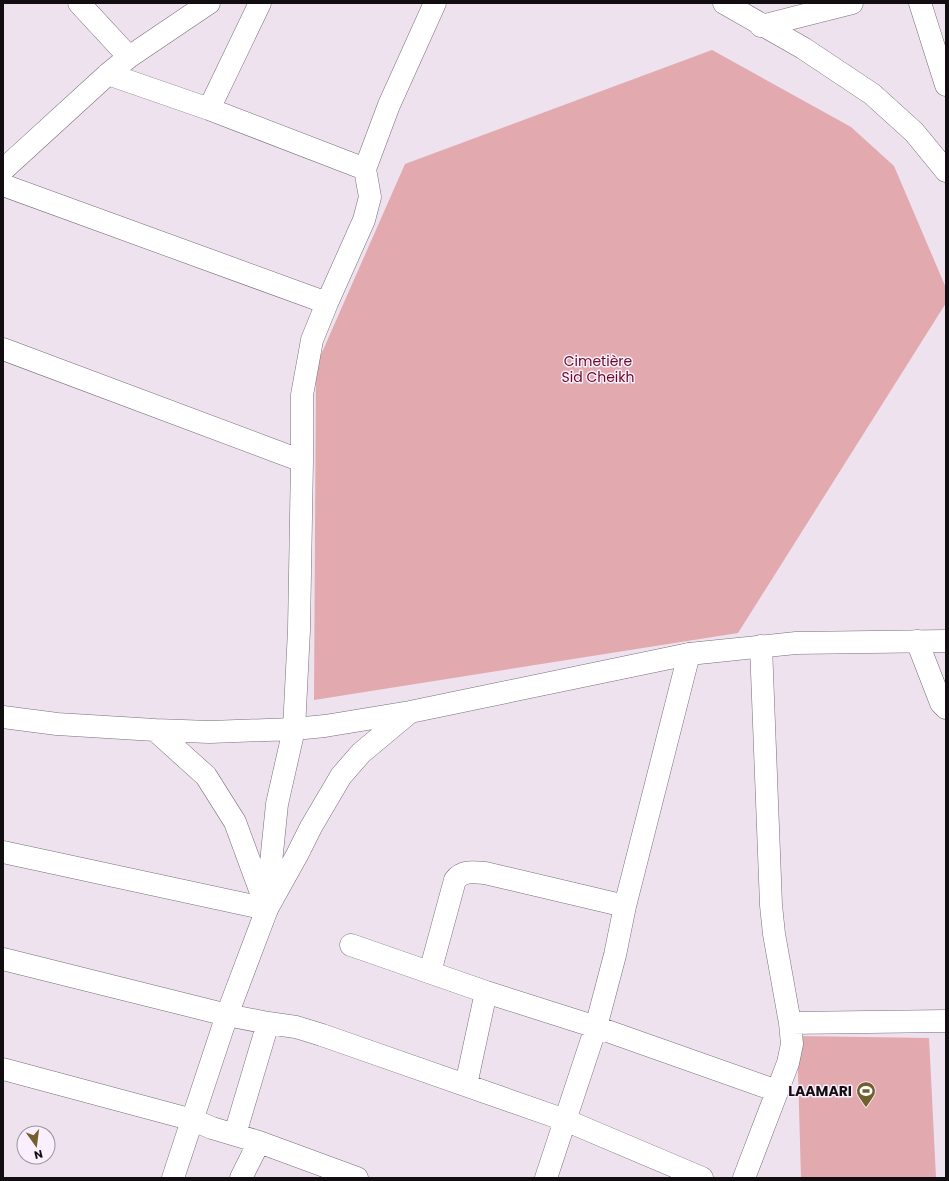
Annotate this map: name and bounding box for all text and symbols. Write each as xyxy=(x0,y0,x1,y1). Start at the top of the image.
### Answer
park label: Cimetière Sid Cheikh xyxy=(562,351,634,387)
sports icon: LAAMARI xyxy=(855,1080,877,1108)
place label: LAAMARI xyxy=(788,1081,852,1101)
north arrow xyxy=(16,1125,56,1165)
text: N xyxy=(32,1146,44,1163)

